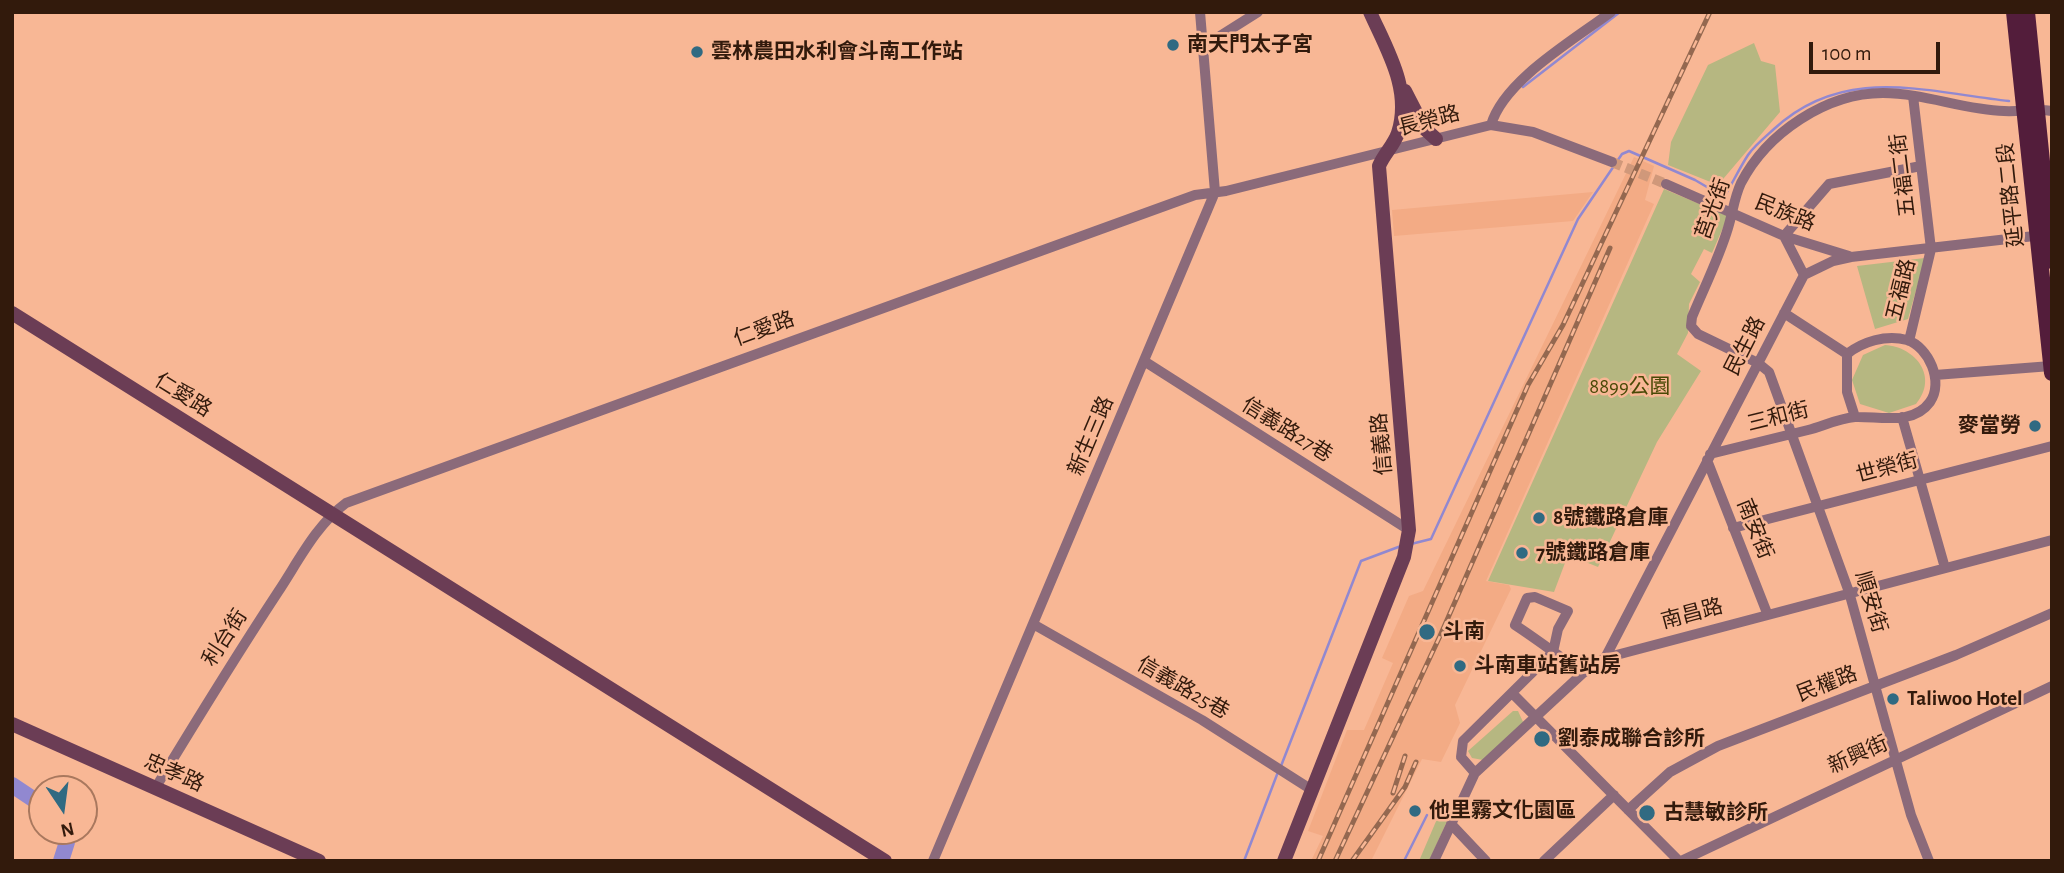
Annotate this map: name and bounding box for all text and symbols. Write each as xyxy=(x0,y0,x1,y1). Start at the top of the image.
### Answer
scale bar xyxy=(1812,28,1943,72)
place label: 南天門太子宮 xyxy=(1187,32,1313,58)
marker: 南天門太子宮 xyxy=(1165,37,1181,53)
place label: 雲林農田水利會斗南工作站 xyxy=(711,39,963,65)
text: 100 m xyxy=(1822,43,1872,64)
marker: 雲林農田水利會斗南工作站 xyxy=(689,44,705,60)
street label: 長榮路 xyxy=(1395,101,1463,141)
street label: 五福二街 xyxy=(1885,132,1921,218)
street label: 延平路二段 xyxy=(1993,141,2029,249)
street label: 莒光街 xyxy=(1690,175,1736,243)
street label: 民族路 xyxy=(1751,190,1819,236)
street label: 五福路 xyxy=(1881,256,1921,324)
street label: 仁愛路 xyxy=(730,306,798,352)
street label: 民生路 xyxy=(1719,312,1771,380)
street label: 仁愛路 xyxy=(150,368,216,422)
park label: 8899公園 xyxy=(1589,374,1671,400)
street label: 新生三路 xyxy=(1063,392,1119,480)
street label: 信義路27巷 xyxy=(1237,392,1337,468)
street label: 三和街 xyxy=(1744,397,1812,437)
street label: 信義路 xyxy=(1367,412,1397,476)
place label: 麥當勞 xyxy=(1958,413,2021,439)
marker: 麥當勞 xyxy=(2027,418,2043,434)
street label: 世榮街 xyxy=(1853,448,1921,488)
street label: 南安街 xyxy=(1732,495,1778,563)
place label: 8號鐵路倉庫 xyxy=(1553,505,1668,531)
marker: 8號鐵路倉庫 xyxy=(1531,510,1547,526)
place label: 7號鐵路倉庫 xyxy=(1536,540,1650,566)
marker: 7號鐵路倉庫 xyxy=(1514,545,1530,561)
street label: 順安街 xyxy=(1850,568,1892,636)
street label: 南昌路 xyxy=(1658,594,1726,634)
street label: 利台街 xyxy=(197,605,253,671)
place label: 斗南 xyxy=(1443,619,1485,645)
marker: 斗南 xyxy=(1417,622,1437,642)
street label: 信義路25巷 xyxy=(1132,652,1234,724)
place label: 斗南車站舊站房 xyxy=(1474,653,1621,679)
marker: 斗南車站舊站房 xyxy=(1452,658,1468,674)
street label: 民權路 xyxy=(1793,661,1861,707)
place label: Taliwoo Hotel xyxy=(1907,686,2023,712)
marker: Taliwoo Hotel xyxy=(1885,691,1901,707)
place label: 劉泰成聯合診所 xyxy=(1558,726,1705,752)
marker: 劉泰成聯合診所 xyxy=(1532,729,1552,749)
street label: 新興街 xyxy=(1824,731,1892,779)
street label: 忠孝路 xyxy=(140,749,208,797)
north arrow xyxy=(28,775,98,845)
place label: 他里霧文化園區 xyxy=(1429,798,1576,824)
place label: 古慧敏診所 xyxy=(1663,800,1768,826)
marker: 他里霧文化園區 xyxy=(1407,803,1423,819)
marker: 古慧敏診所 xyxy=(1637,803,1657,823)
text: N xyxy=(59,818,76,840)

